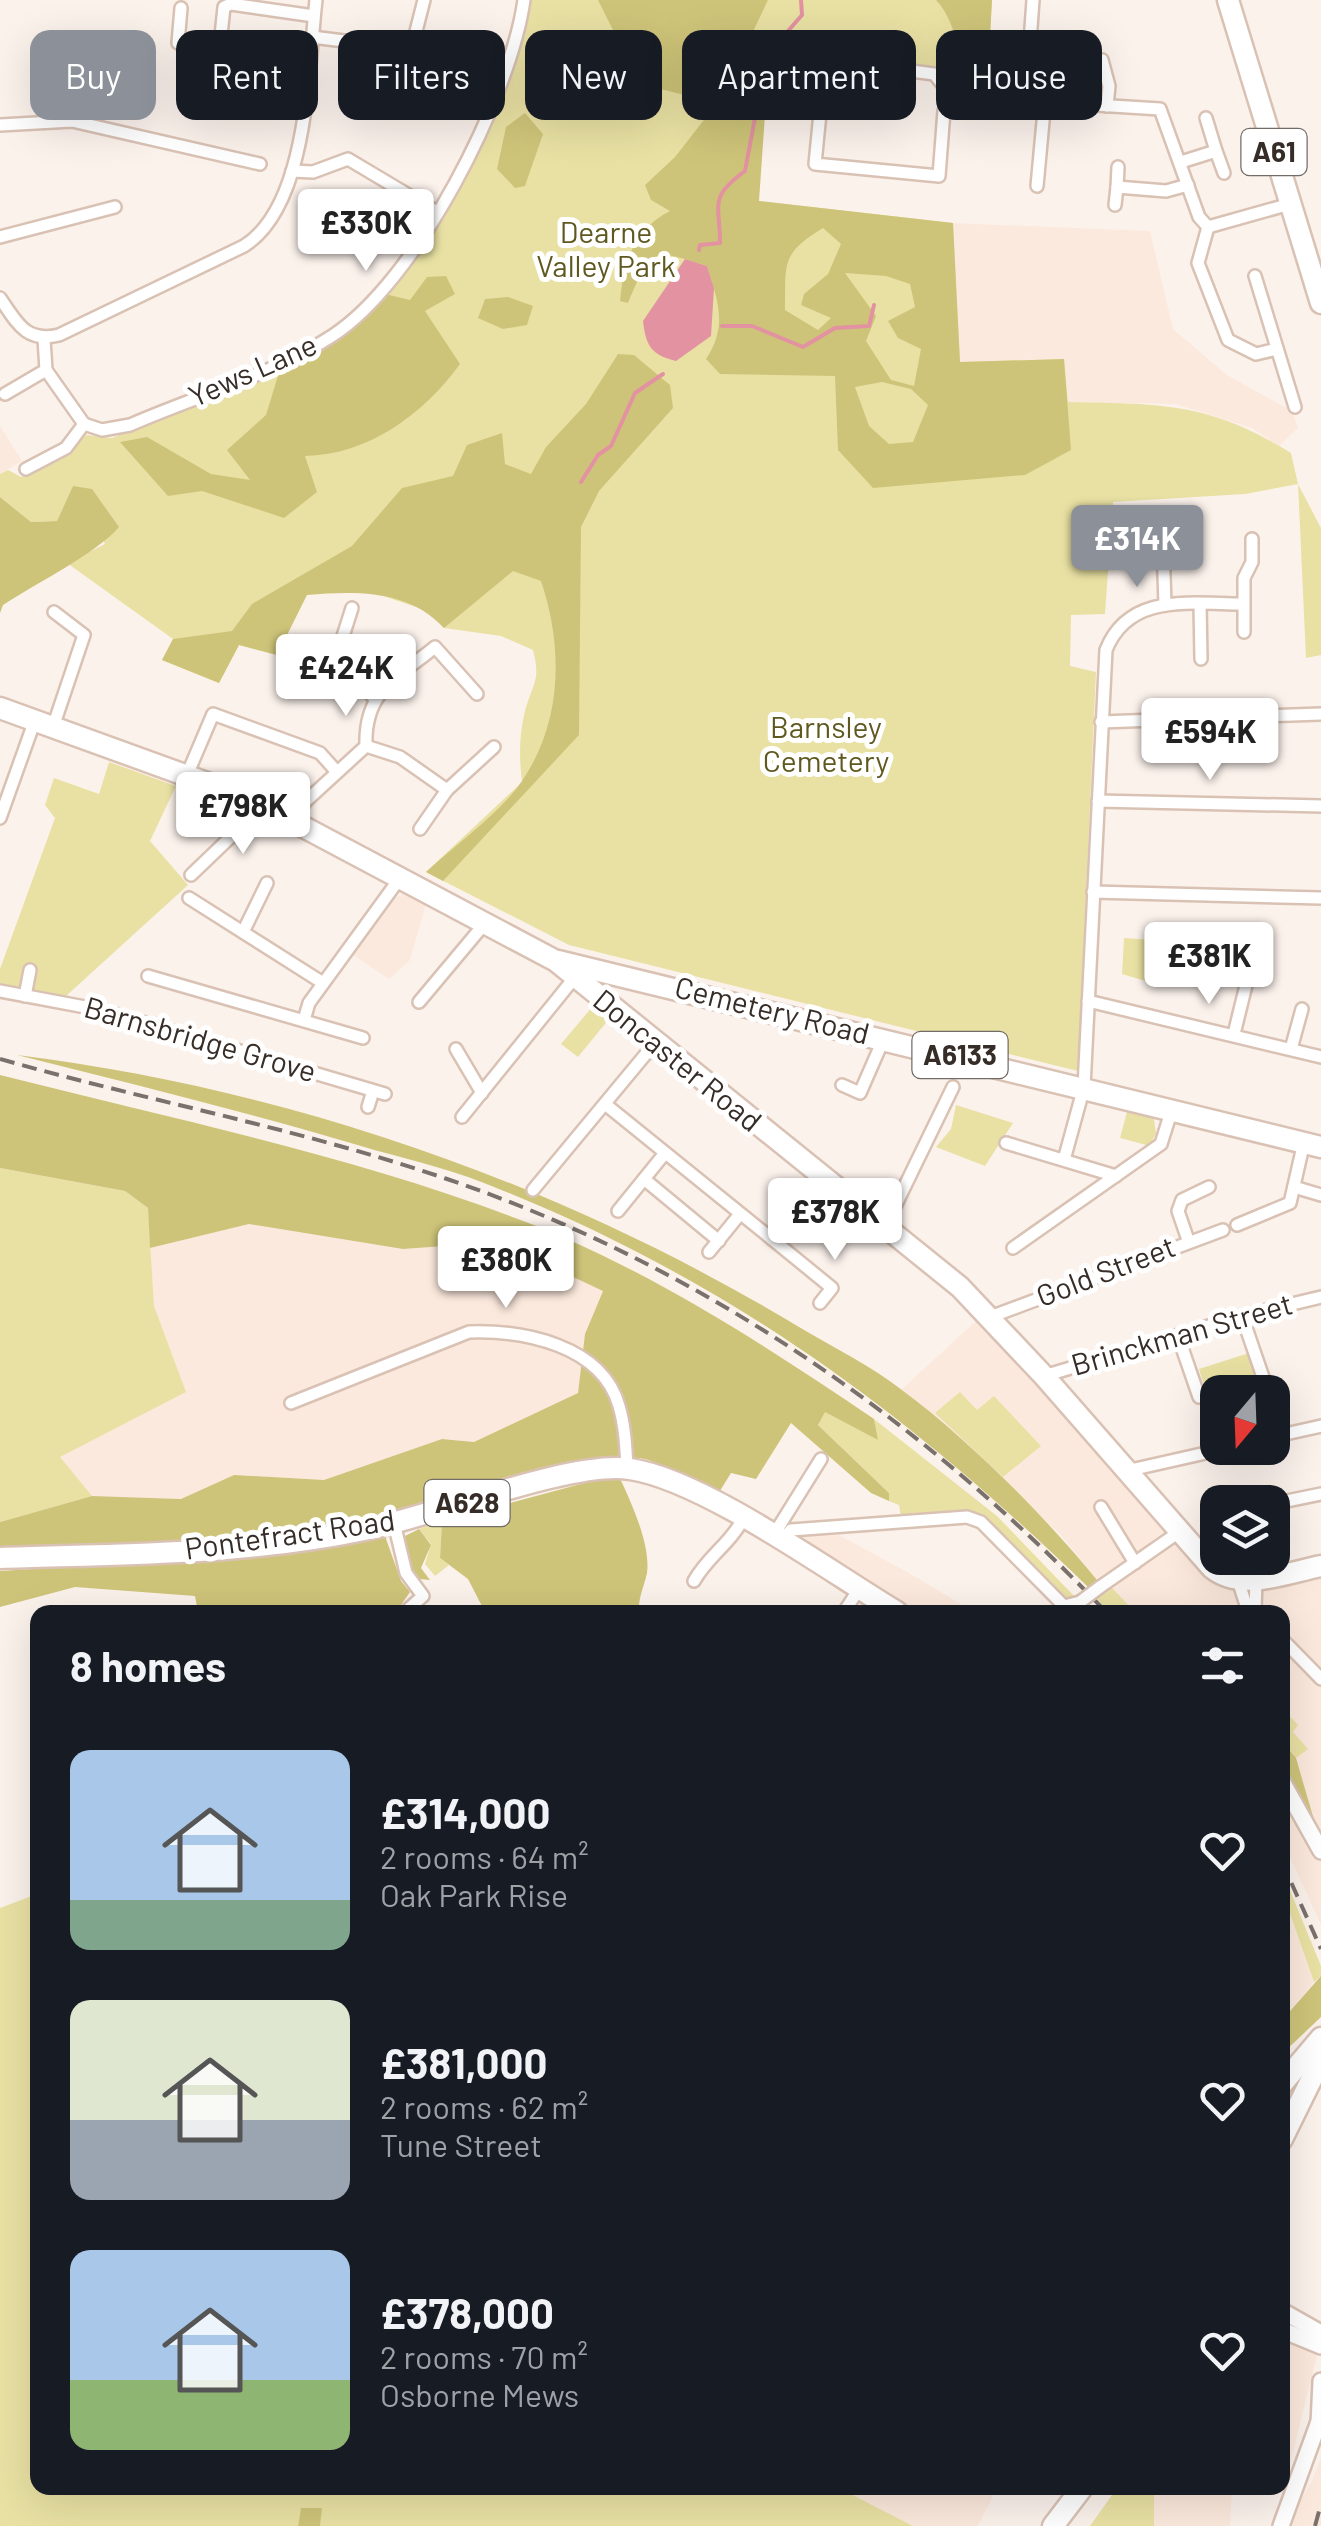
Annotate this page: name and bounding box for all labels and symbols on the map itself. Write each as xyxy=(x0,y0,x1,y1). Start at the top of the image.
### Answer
road number: A61 xyxy=(1242,129,1306,175)
pin: £330K xyxy=(296,189,436,274)
park label: Dearne Valley Park xyxy=(536,213,676,283)
street label: Yews Lane xyxy=(183,325,322,413)
pin: £314K xyxy=(1067,505,1207,590)
pin: £424K xyxy=(276,634,416,719)
pin: £594K xyxy=(1140,698,1280,783)
park label: Barnsley Cemetery xyxy=(763,708,889,778)
pin: £798K xyxy=(173,772,313,857)
pin: £381K xyxy=(1139,922,1279,1007)
street label: Cemetery Road xyxy=(672,968,873,1051)
street label: Doncaster Road xyxy=(587,981,770,1138)
street label: Barnsbridge Grove xyxy=(80,988,321,1088)
road number: A6133 xyxy=(912,1032,1008,1078)
pin: £378K xyxy=(765,1178,905,1263)
pin: £380K xyxy=(436,1226,576,1311)
street label: Gold Street xyxy=(1031,1227,1180,1313)
street label: Brinckman Street xyxy=(1067,1284,1296,1382)
north arrow xyxy=(1200,1375,1290,1465)
road number: A628 xyxy=(424,1480,510,1526)
street label: Pontefract Road xyxy=(182,1500,397,1566)

